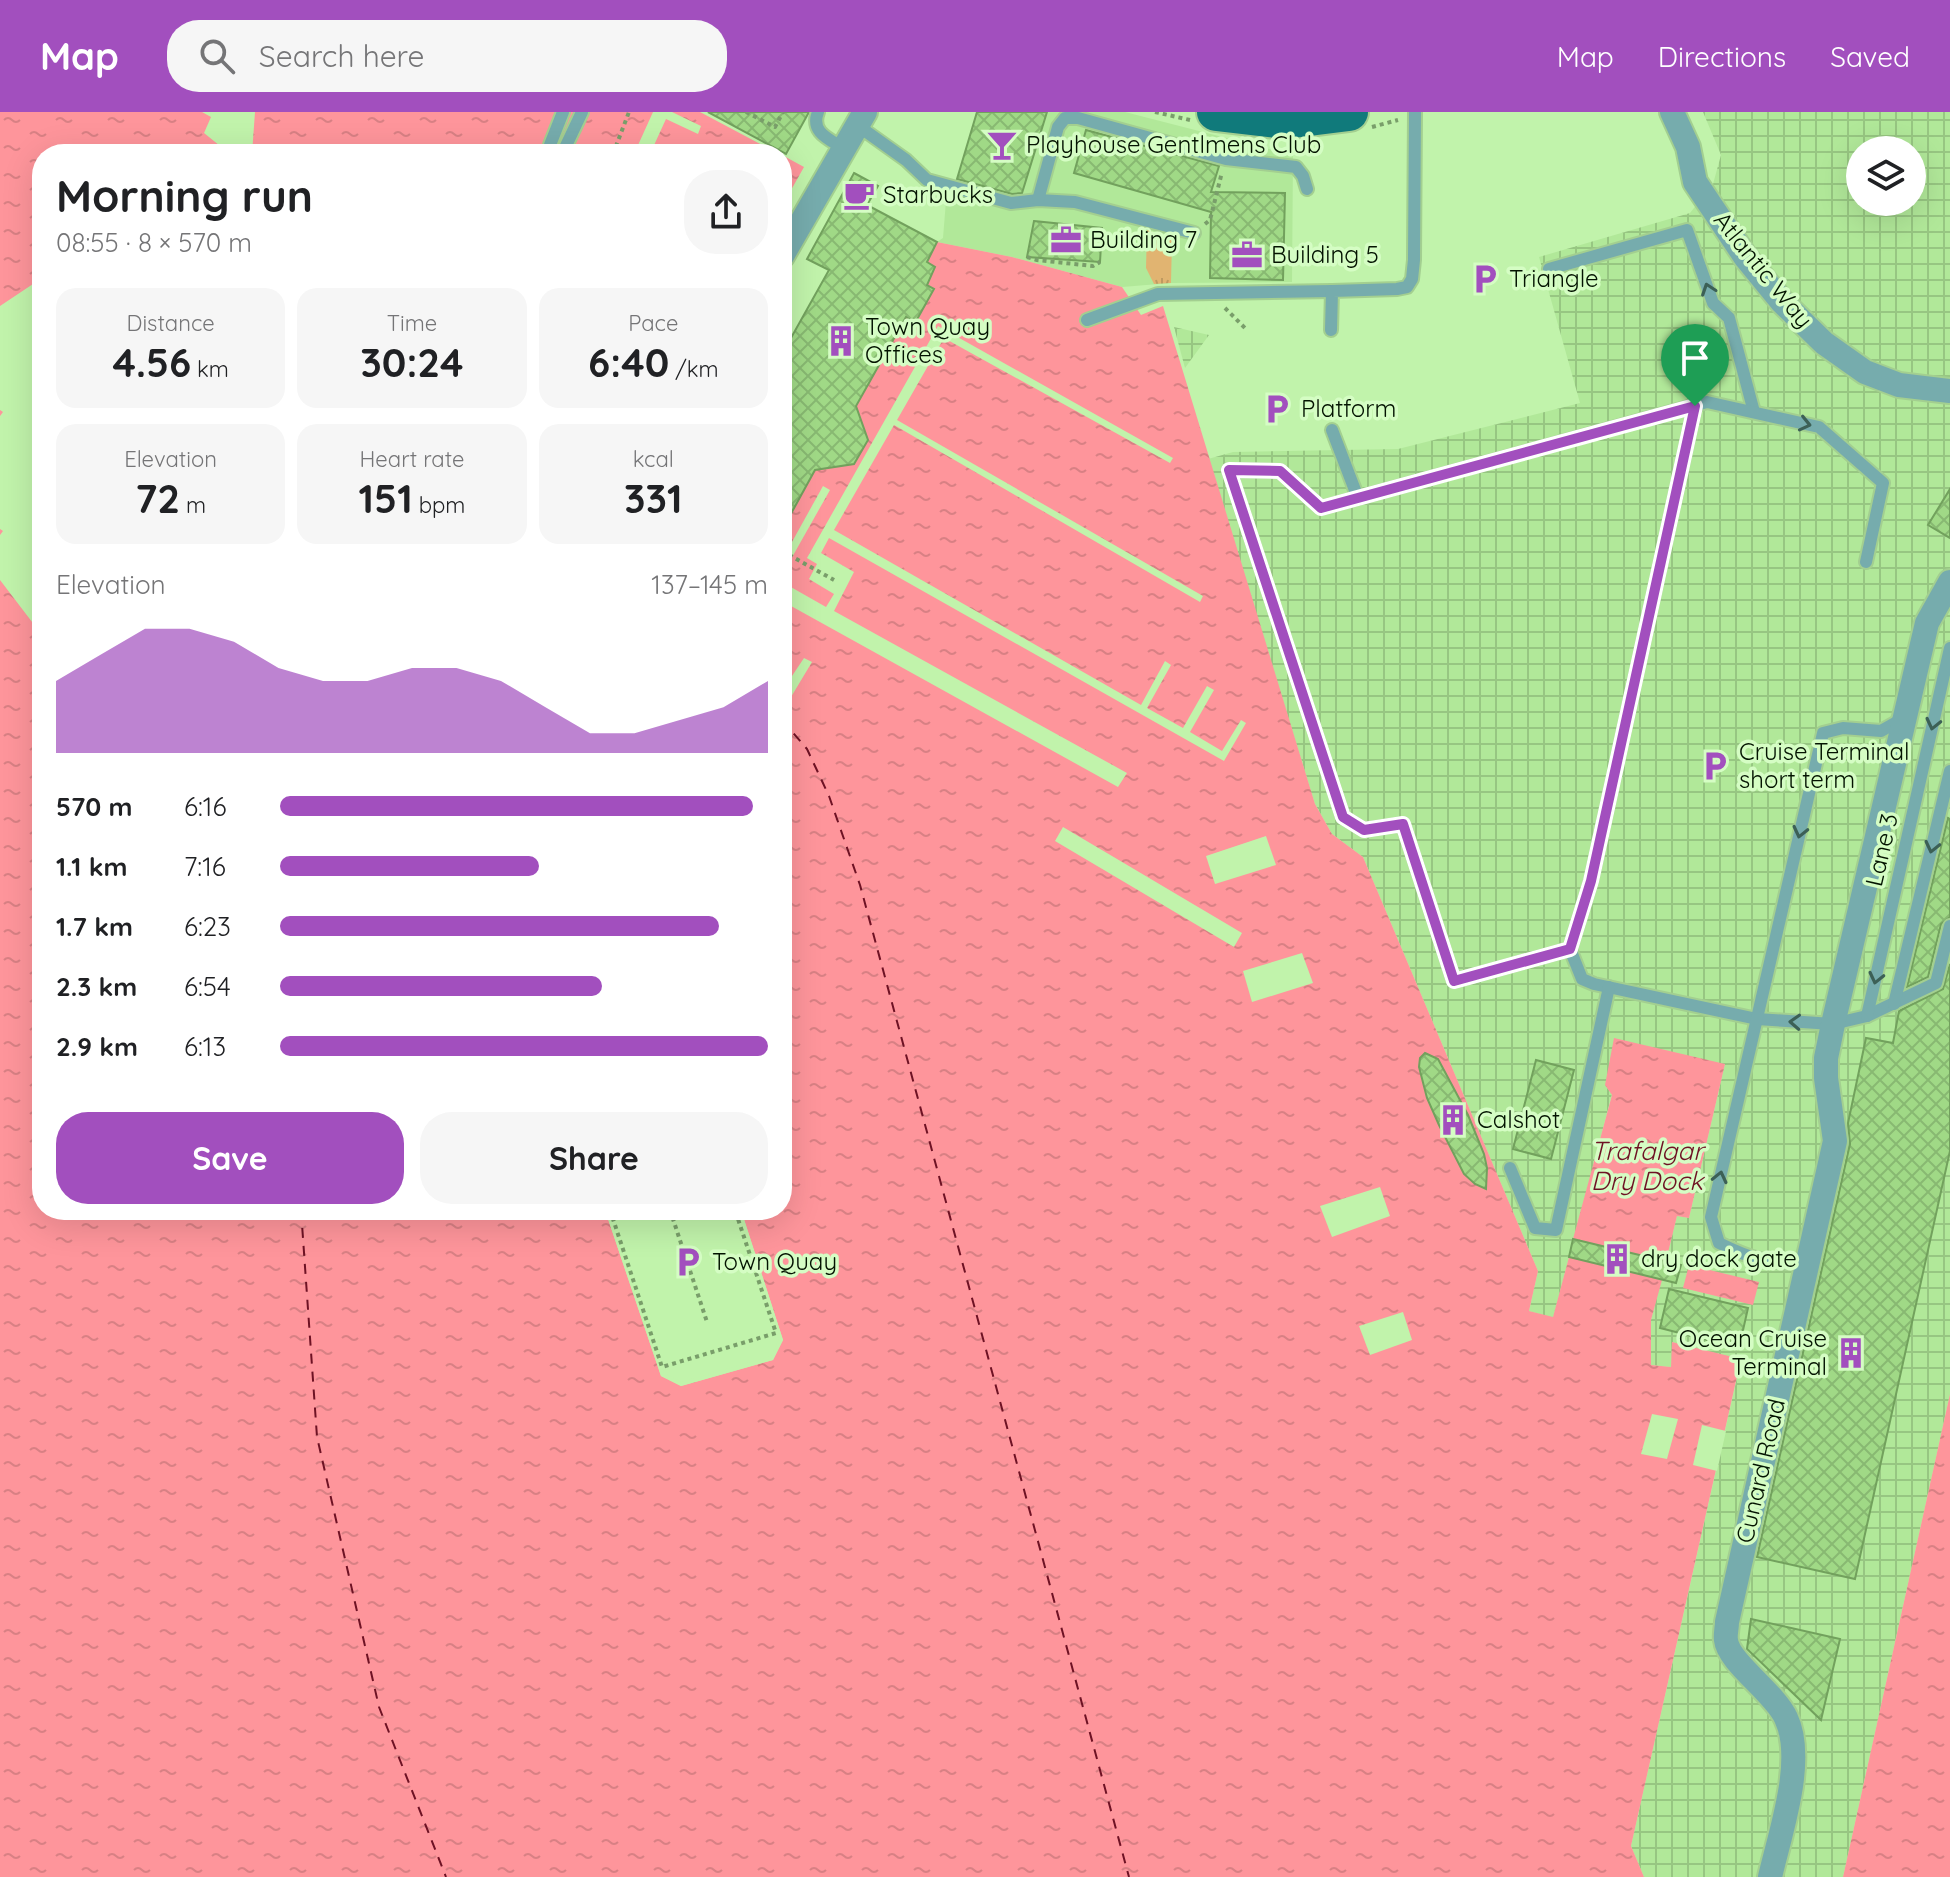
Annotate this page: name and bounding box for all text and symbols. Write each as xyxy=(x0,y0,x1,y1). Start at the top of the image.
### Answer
search box xyxy=(167,20,727,92)
text: Map xyxy=(40,32,119,80)
icon: search xyxy=(195,34,239,78)
text: Search here xyxy=(259,37,424,75)
text: Map xyxy=(1557,39,1614,74)
text: Directions xyxy=(1658,39,1786,74)
text: Saved xyxy=(1830,39,1910,74)
bar icon: Playhouse Gentlmens Club xyxy=(985,128,1019,162)
place label: Playhouse Gentlmens Club xyxy=(1026,129,1321,159)
map controls xyxy=(1846,136,1926,216)
button: layers xyxy=(1846,136,1926,216)
text: Morning run xyxy=(56,168,313,223)
button: share xyxy=(684,170,768,254)
cafe icon: Starbucks xyxy=(842,178,876,212)
place label: Starbucks xyxy=(883,179,993,209)
street label: Atlantic Way xyxy=(1708,205,1820,334)
office icon: Building 7 xyxy=(1049,223,1083,257)
place label: Building 7 xyxy=(1090,224,1197,254)
text: 08:55 · 8 × 570 m xyxy=(56,226,252,259)
office icon: Building 5 xyxy=(1230,238,1264,272)
place label: Building 5 xyxy=(1271,239,1379,269)
parking icon: Triangle xyxy=(1468,262,1502,296)
place label: Triangle xyxy=(1509,263,1599,293)
one-way arrow xyxy=(1701,283,1718,297)
text: Distance xyxy=(127,309,215,337)
text: Time xyxy=(387,309,437,337)
text: Pace xyxy=(628,309,678,337)
place label: Town Quay Offices xyxy=(865,311,990,369)
building icon: Town Quay Offices xyxy=(824,324,858,358)
pin xyxy=(1661,324,1729,406)
icon: arrive xyxy=(1673,336,1717,380)
text: 4.56 xyxy=(112,337,191,387)
text: 30:24 xyxy=(360,337,464,387)
text: 6:40 xyxy=(588,337,669,387)
text: km xyxy=(191,355,229,383)
text: /km xyxy=(669,355,719,383)
parking icon: Platform xyxy=(1260,392,1294,426)
place label: Platform xyxy=(1301,393,1396,423)
one-way arrow xyxy=(1797,415,1811,432)
text: Elevation xyxy=(124,445,217,473)
text: Heart rate xyxy=(360,445,464,473)
text: kcal xyxy=(633,445,674,473)
text: 72 xyxy=(135,473,180,523)
text: 151 xyxy=(359,473,413,523)
text: 331 xyxy=(624,473,683,523)
text: m xyxy=(180,491,206,519)
text: bpm xyxy=(413,491,465,519)
text: Elevation xyxy=(56,568,166,601)
text: 137–145 m xyxy=(651,568,768,601)
one-way arrow xyxy=(1925,717,1942,730)
place label: Cruise Terminal short term xyxy=(1739,736,1909,794)
parking icon: Cruise Terminal short term xyxy=(1698,749,1732,783)
text: 570 m xyxy=(56,790,132,823)
text: 6:16 xyxy=(184,790,226,823)
street label: Lane 3 xyxy=(1858,810,1904,889)
one-way arrow xyxy=(1792,824,1809,838)
one-way arrow xyxy=(1924,840,1941,854)
text: 1.1 km xyxy=(56,850,127,883)
text: 7:16 xyxy=(184,850,226,883)
text: 1.7 km xyxy=(56,910,133,943)
text: 6:23 xyxy=(184,910,231,943)
text: 2.3 km xyxy=(56,970,137,1003)
text: 6:54 xyxy=(184,970,231,1003)
one-way arrow xyxy=(1868,970,1885,984)
one-way arrow xyxy=(1788,1014,1801,1031)
text: 2.9 km xyxy=(56,1030,138,1063)
text: 6:13 xyxy=(184,1030,226,1063)
building icon: Calshot xyxy=(1436,1103,1470,1137)
place label: Calshot xyxy=(1477,1104,1560,1134)
button: Save xyxy=(56,1112,404,1204)
button: Share xyxy=(420,1112,768,1204)
water label: Trafalgar Dry Dock xyxy=(1591,1134,1706,1197)
one-way arrow xyxy=(1711,1171,1728,1185)
building icon: dry dock gate xyxy=(1600,1242,1634,1276)
place label: dry dock gate xyxy=(1641,1243,1797,1273)
parking icon: Town Quay xyxy=(671,1245,705,1279)
place label: Town Quay xyxy=(712,1246,837,1276)
place label: Ocean Cruise Terminal xyxy=(1679,1323,1827,1381)
building icon: Ocean Cruise Terminal xyxy=(1834,1336,1868,1370)
street label: Cunard Road xyxy=(1729,1396,1791,1546)

